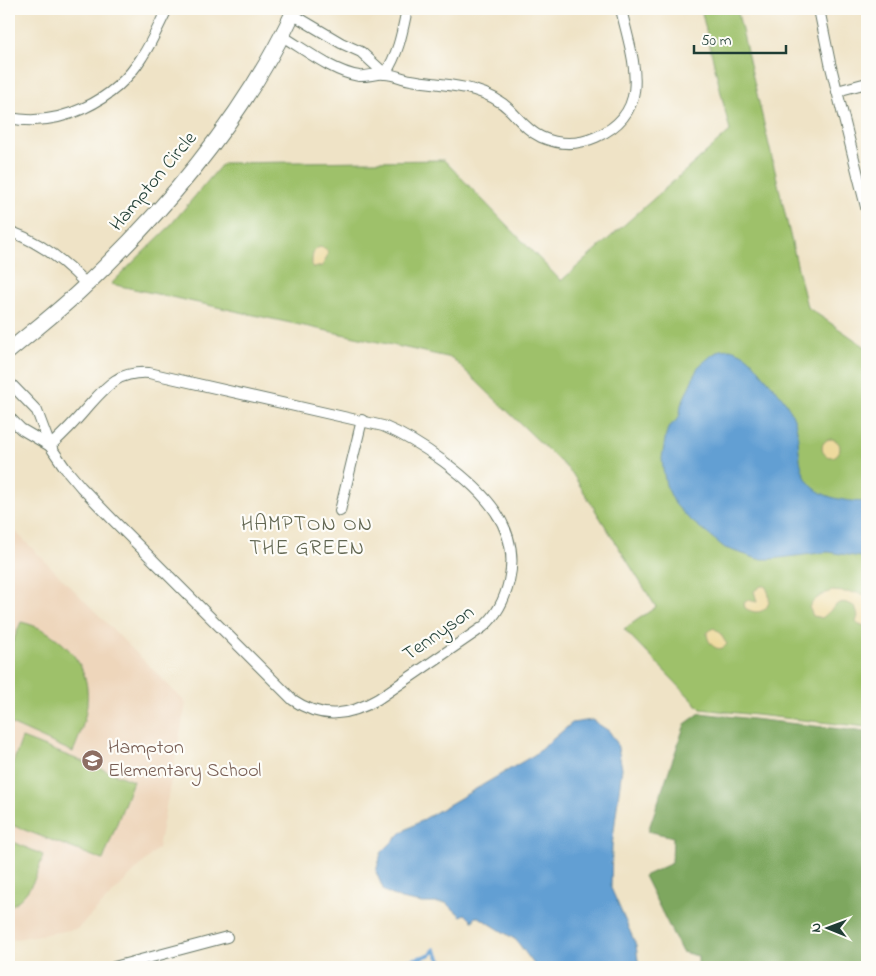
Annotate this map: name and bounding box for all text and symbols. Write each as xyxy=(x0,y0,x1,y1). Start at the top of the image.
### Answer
scale bar xyxy=(694,22,786,54)
text: 50 m xyxy=(701,30,732,52)
street label: Hampton Circle xyxy=(103,126,205,238)
district label: HAMPTON ON THE GREEN xyxy=(241,510,373,564)
street label: Tennyson xyxy=(397,599,481,669)
place label: Hampton Elementary School xyxy=(108,734,261,786)
school or university icon: Hampton Elementary School xyxy=(80,748,104,772)
north arrow xyxy=(804,904,854,954)
text: N xyxy=(806,923,827,933)

